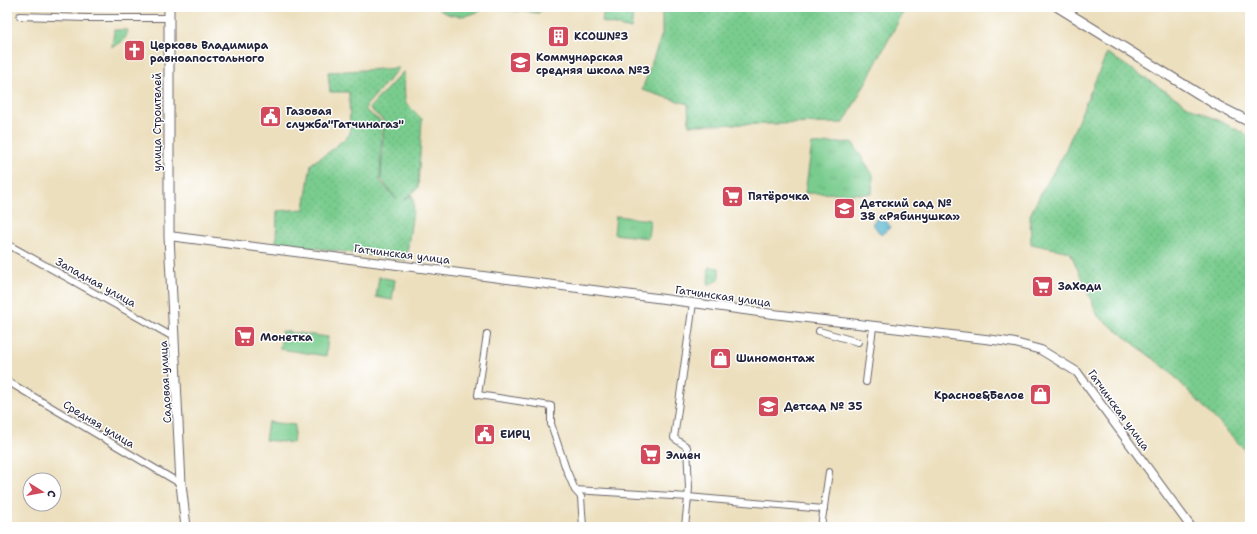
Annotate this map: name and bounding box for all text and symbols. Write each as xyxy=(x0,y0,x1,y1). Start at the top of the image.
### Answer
building icon: КСОШ№3 xyxy=(546,23,572,49)
place label: КСОШ№3 xyxy=(574,29,629,44)
church icon: Церковь Владимира равноапостольного xyxy=(121,38,147,64)
place label: Церковь Владимира равноапостольного xyxy=(150,38,269,66)
school or university icon: Коммунарская средняя школа №3 xyxy=(508,50,534,76)
place label: Коммунарская средняя школа №3 xyxy=(536,50,650,78)
street label: улица Строителей xyxy=(150,73,165,171)
public building icon: Газовая служба"Гатчинагаз" xyxy=(257,104,283,130)
place label: Газовая служба"Гатчинагаз" xyxy=(286,104,404,132)
supermarket icon: Пятёрочка xyxy=(719,183,745,209)
place label: Пятёрочка xyxy=(748,189,810,204)
school or university icon: Детский сад № 38 «Рябинушка» xyxy=(832,196,858,222)
place label: Детский сад № 38 «Рябинушка» xyxy=(860,196,961,224)
street label: Гатчинская улица xyxy=(353,241,451,268)
street label: Западная улица xyxy=(53,254,139,311)
supermarket icon: ЗаХоди xyxy=(1029,273,1055,299)
place label: ЗаХоди xyxy=(1058,279,1102,294)
street label: Гатчинская улица xyxy=(674,282,772,311)
supermarket icon: Монетка xyxy=(231,324,257,350)
place label: Монетка xyxy=(260,330,313,345)
street label: Садовая улица xyxy=(156,340,175,424)
shop icon: Шиномонтаж xyxy=(707,345,733,371)
place label: Шиномонтаж xyxy=(736,351,815,366)
street label: Гатчинская улица xyxy=(1084,367,1153,454)
shop icon: Красное&Белое xyxy=(1027,382,1053,408)
place label: Красное&Белое xyxy=(934,388,1024,403)
school or university icon: Детсад № 35 xyxy=(755,393,781,419)
street label: Средняя улица xyxy=(60,397,137,452)
place label: Детсад № 35 xyxy=(784,399,862,414)
public building icon: ЕИРЦ xyxy=(471,421,497,447)
place label: ЕИРЦ xyxy=(500,427,530,442)
supermarket icon: Элиен xyxy=(637,442,663,468)
place label: Элиен xyxy=(666,448,701,463)
north arrow xyxy=(22,472,62,512)
text: С xyxy=(43,489,59,499)

